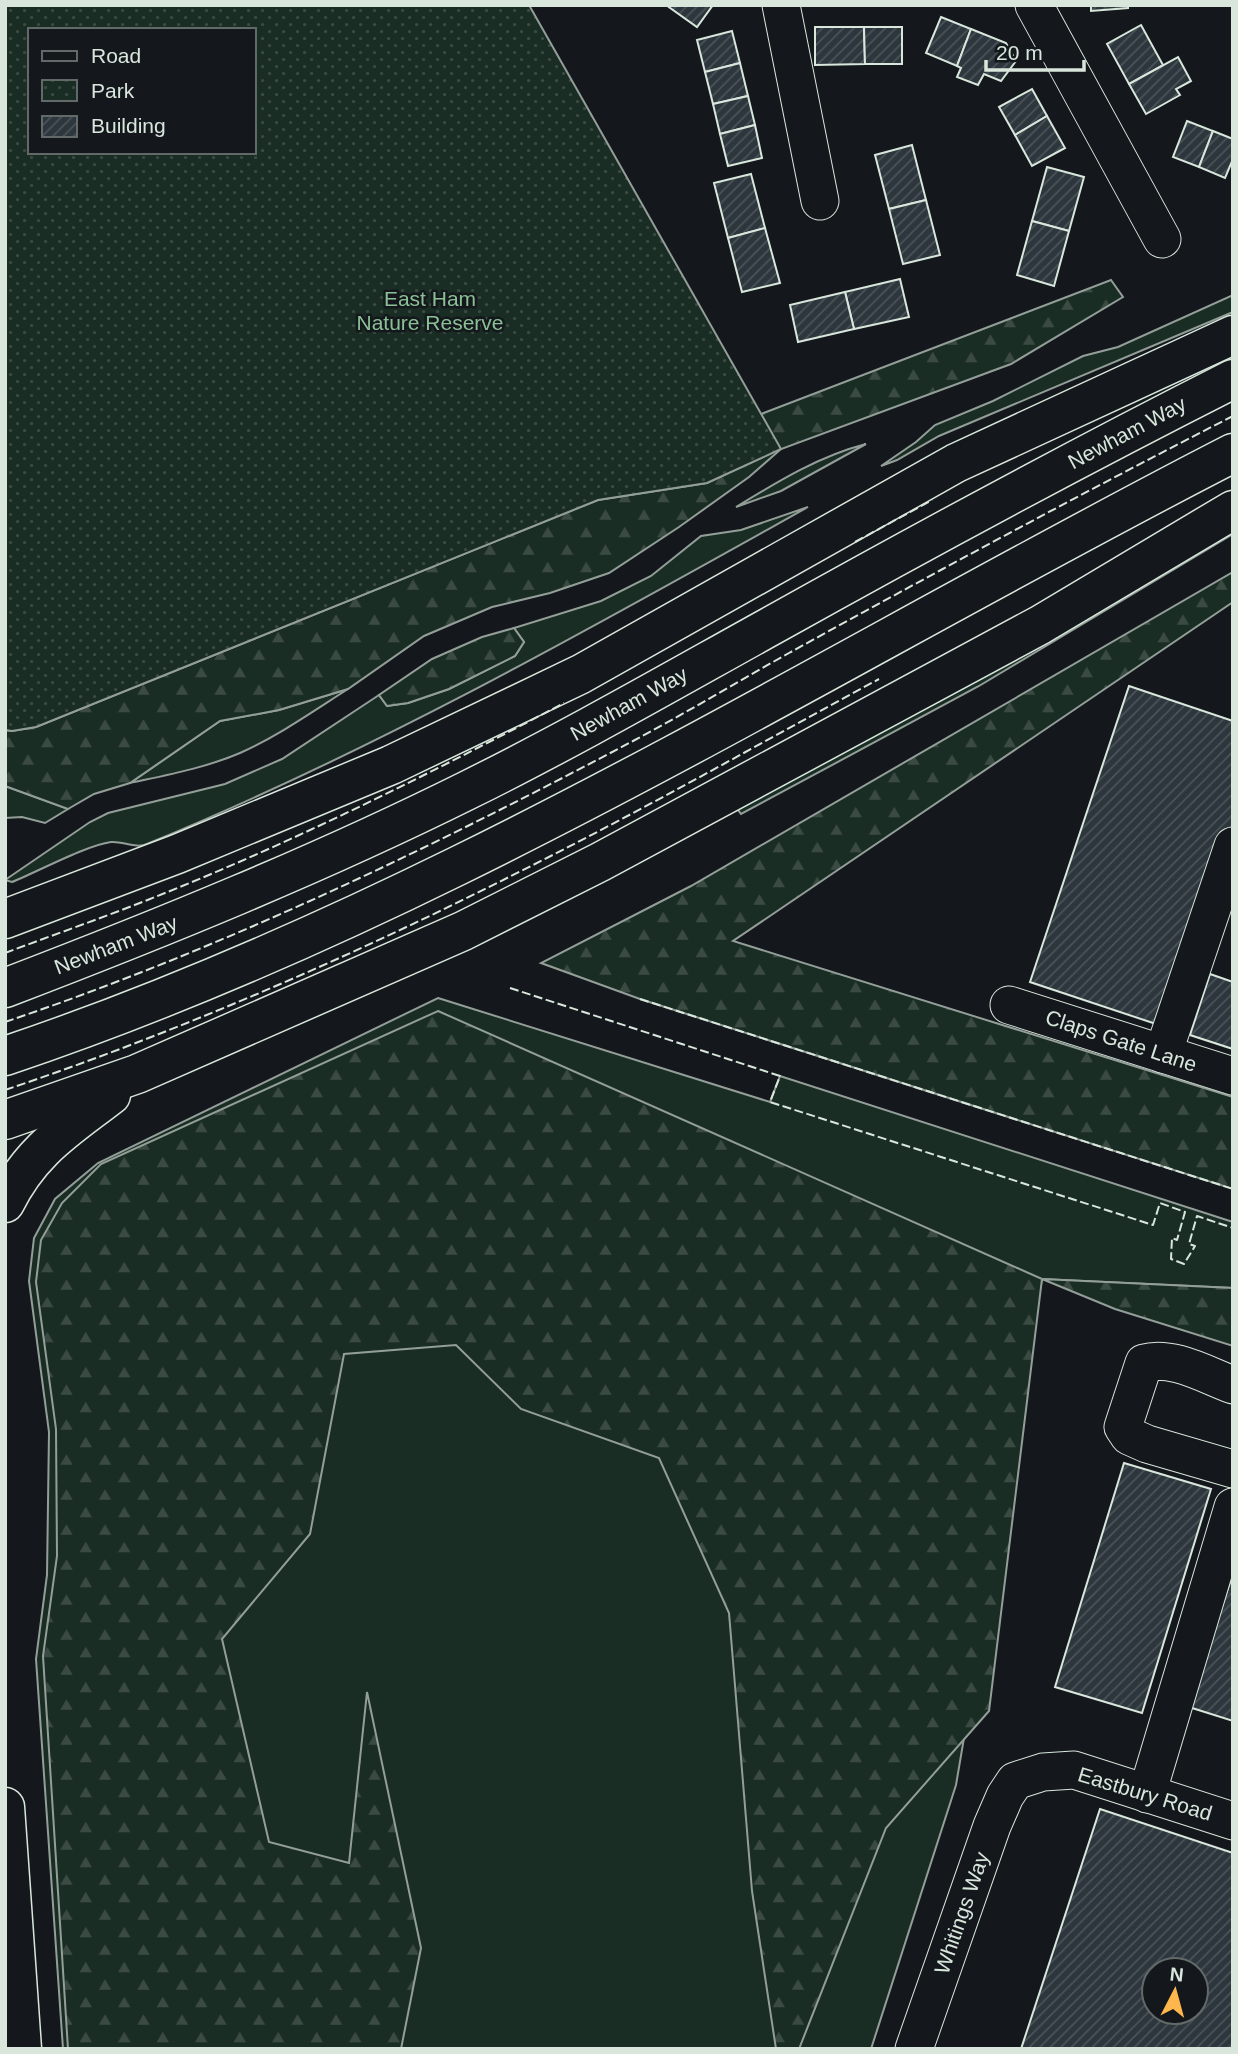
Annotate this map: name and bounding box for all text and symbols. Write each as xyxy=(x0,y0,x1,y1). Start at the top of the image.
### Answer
legend xyxy=(28,28,256,154)
scale bar xyxy=(986,28,1084,72)
text: 20 m xyxy=(996,41,1043,64)
text: Road xyxy=(91,44,141,67)
text: Park xyxy=(91,79,135,102)
text: Building xyxy=(91,114,166,137)
park label: East Ham Nature Reserve xyxy=(356,287,504,334)
street label: Newham Way xyxy=(1064,392,1190,473)
street label: Newham Way xyxy=(566,662,692,745)
street label: Newham Way xyxy=(51,910,181,979)
street label: Claps Gate Lane xyxy=(1043,1005,1200,1076)
street label: Eastbury Road xyxy=(1075,1762,1215,1825)
street label: Whitings Way xyxy=(930,1848,993,1977)
north arrow xyxy=(1140,1956,1210,2026)
text: N xyxy=(1169,1963,1185,1986)

